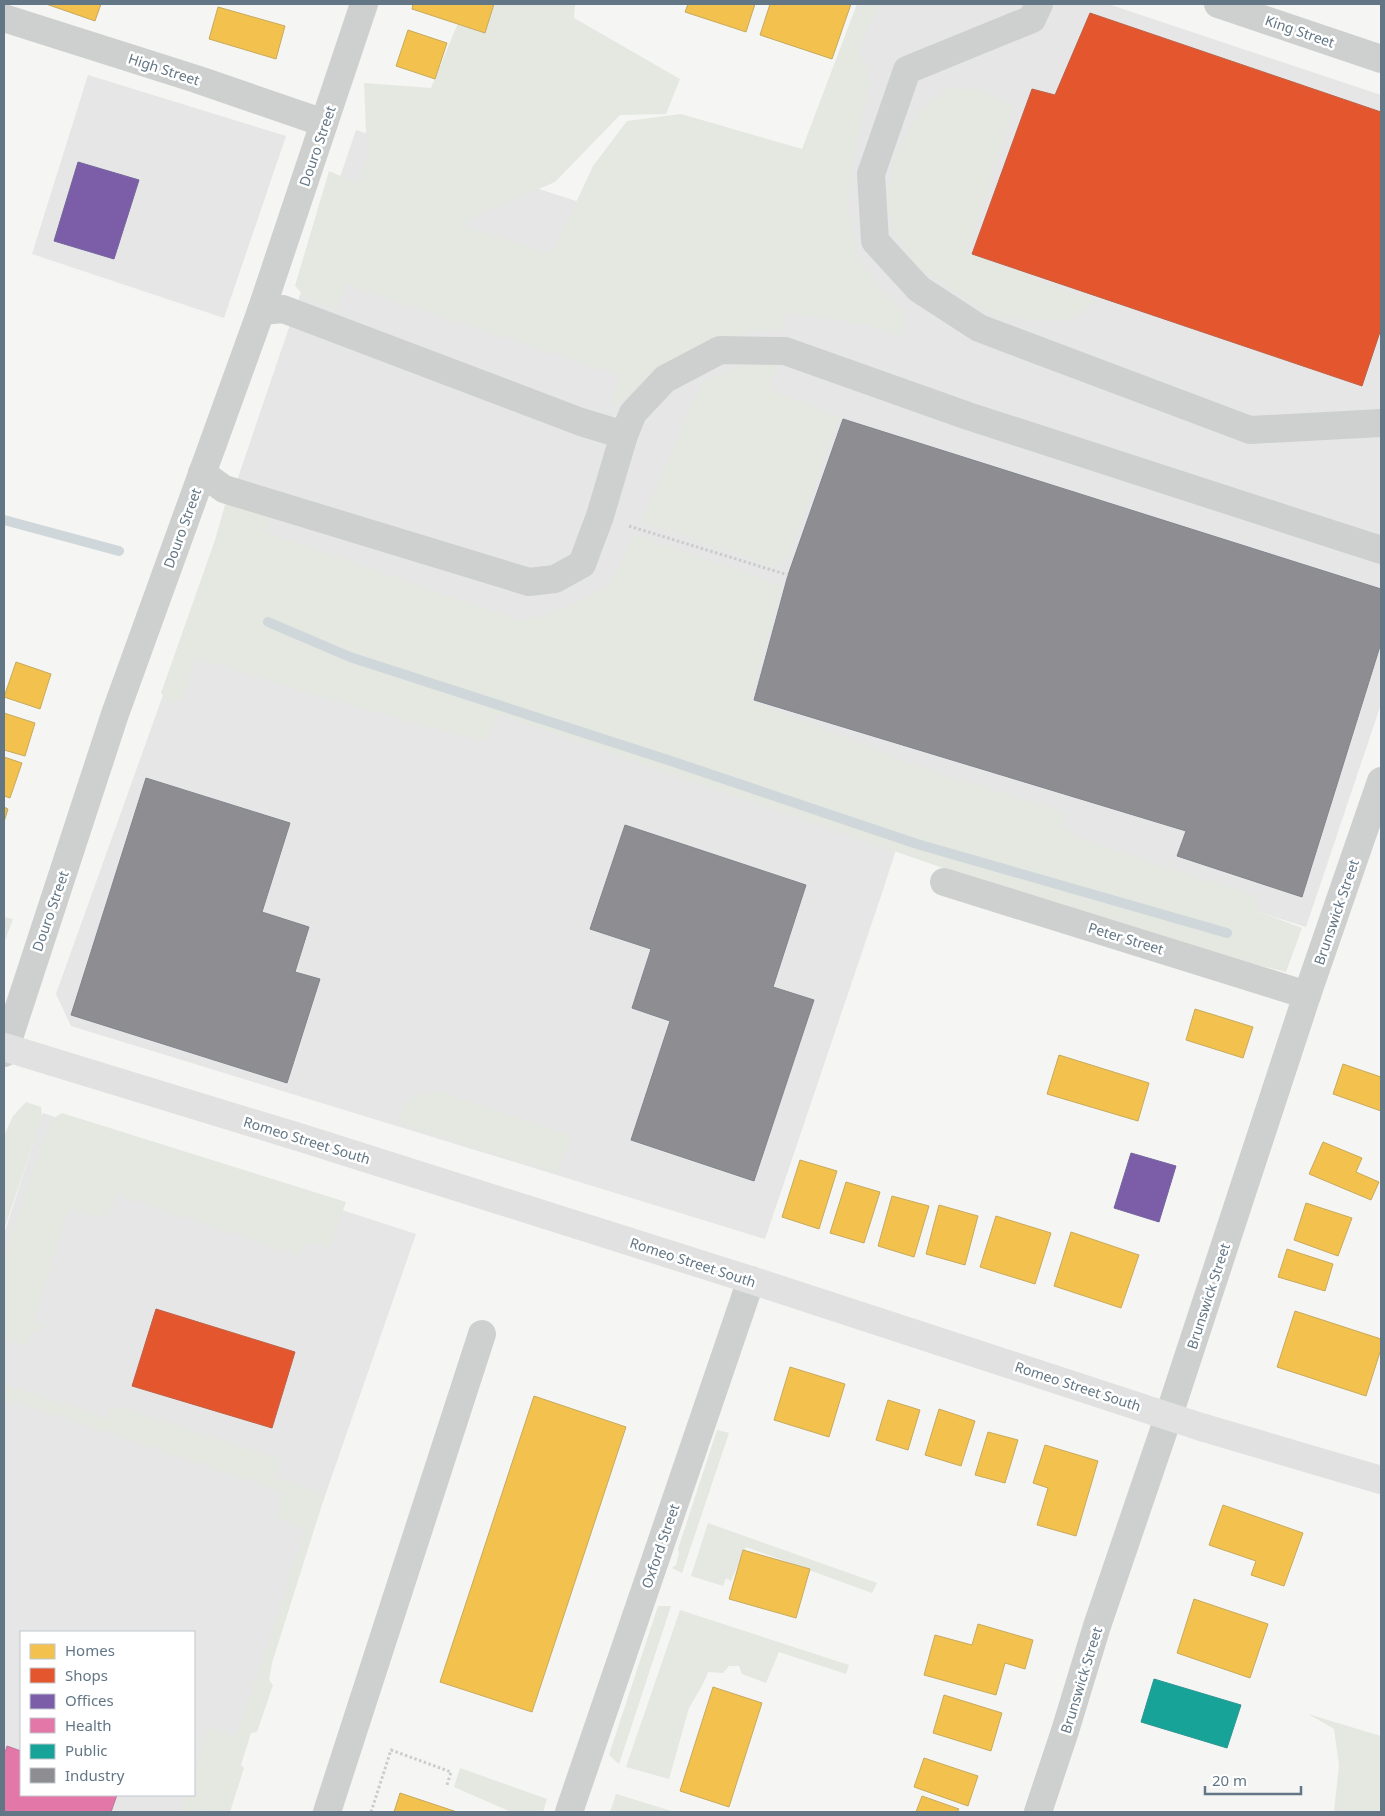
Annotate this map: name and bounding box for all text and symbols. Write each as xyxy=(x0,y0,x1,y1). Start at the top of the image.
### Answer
street label: King Street xyxy=(1263,10,1337,52)
street label: High Street xyxy=(126,49,202,89)
street label: Douro Street xyxy=(294,103,340,189)
street label: Douro Street xyxy=(159,485,205,571)
street label: Brunswick Street xyxy=(1309,857,1363,967)
street label: Douro Street xyxy=(27,868,73,954)
street label: Peter Street xyxy=(1086,918,1166,958)
street label: Romeo Street South xyxy=(241,1112,373,1168)
street label: Romeo Street South xyxy=(628,1233,758,1291)
street label: Brunswick Street xyxy=(1182,1241,1234,1351)
street label: Romeo Street South xyxy=(1013,1357,1143,1415)
street label: Oxford Street xyxy=(637,1501,683,1591)
street label: Brunswick Street xyxy=(1056,1624,1106,1736)
legend xyxy=(20,1631,195,1796)
text: Homes xyxy=(65,1640,115,1660)
text: Shops xyxy=(65,1665,108,1685)
text: Offices xyxy=(65,1690,114,1710)
text: Health xyxy=(65,1715,112,1735)
text: Public xyxy=(65,1740,108,1760)
scale bar xyxy=(1205,1764,1301,1796)
text: Industry xyxy=(65,1765,125,1785)
text: 20 m xyxy=(1212,1770,1247,1790)

